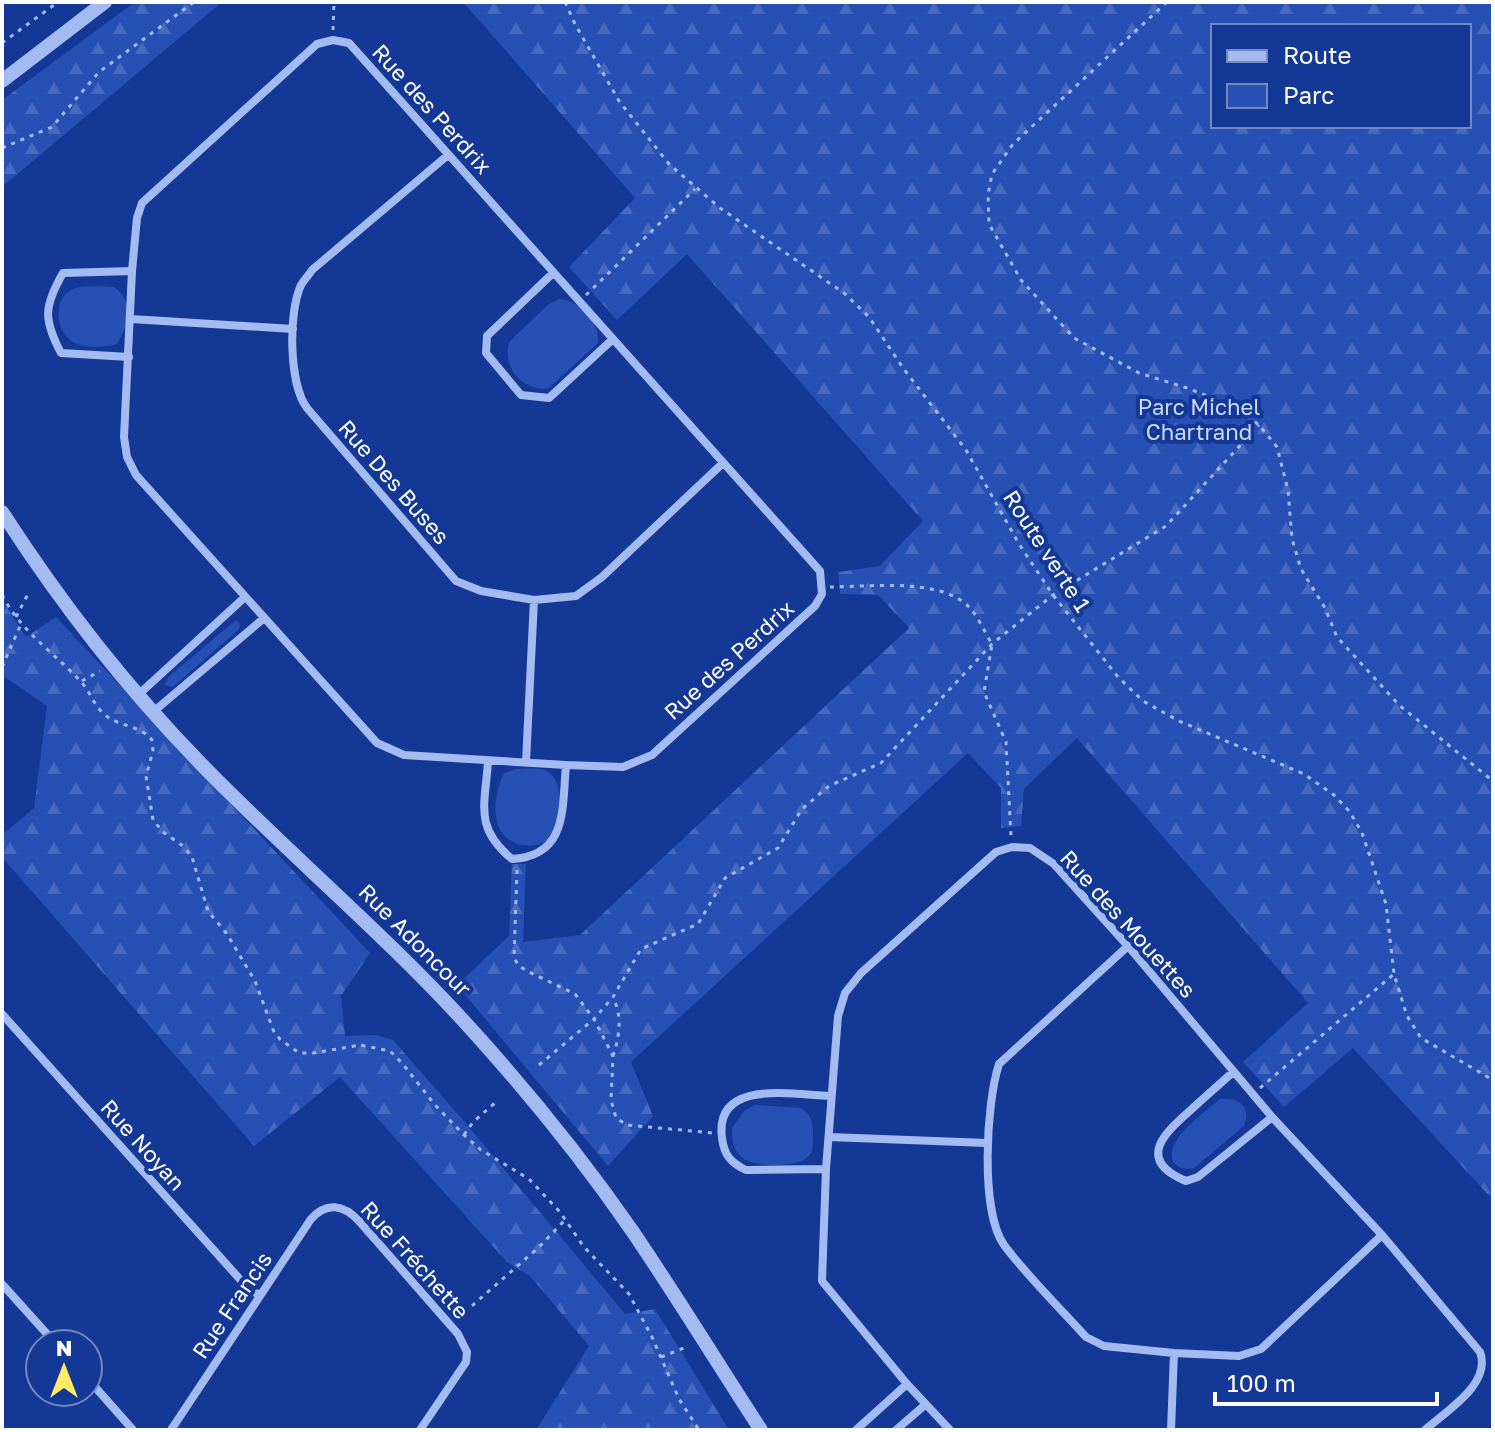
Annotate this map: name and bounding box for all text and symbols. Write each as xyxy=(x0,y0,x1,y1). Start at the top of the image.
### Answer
legend xyxy=(1211,24,1471,128)
street label: Rue des Perdrix xyxy=(367,38,498,179)
text: Route xyxy=(1283,40,1352,69)
text: Parc xyxy=(1283,80,1334,109)
park label: Parc Michel Chartrand xyxy=(1138,393,1260,445)
street label: Rue Des Buses xyxy=(333,414,456,549)
street label: Route verte 1 xyxy=(998,485,1097,617)
street label: Rue des Perdrix xyxy=(658,594,799,725)
street label: Rue des Mouettes xyxy=(1055,844,1202,1003)
street label: Rue Adoncour xyxy=(353,878,478,1002)
street label: Rue Noyan xyxy=(95,1094,191,1196)
street label: Rue Fréchette xyxy=(356,1195,475,1324)
street label: Rue Francis xyxy=(186,1246,277,1363)
north arrow xyxy=(24,1328,104,1408)
text: N xyxy=(56,1334,72,1361)
scale bar xyxy=(1215,1356,1437,1406)
text: 100 m xyxy=(1227,1368,1296,1397)

